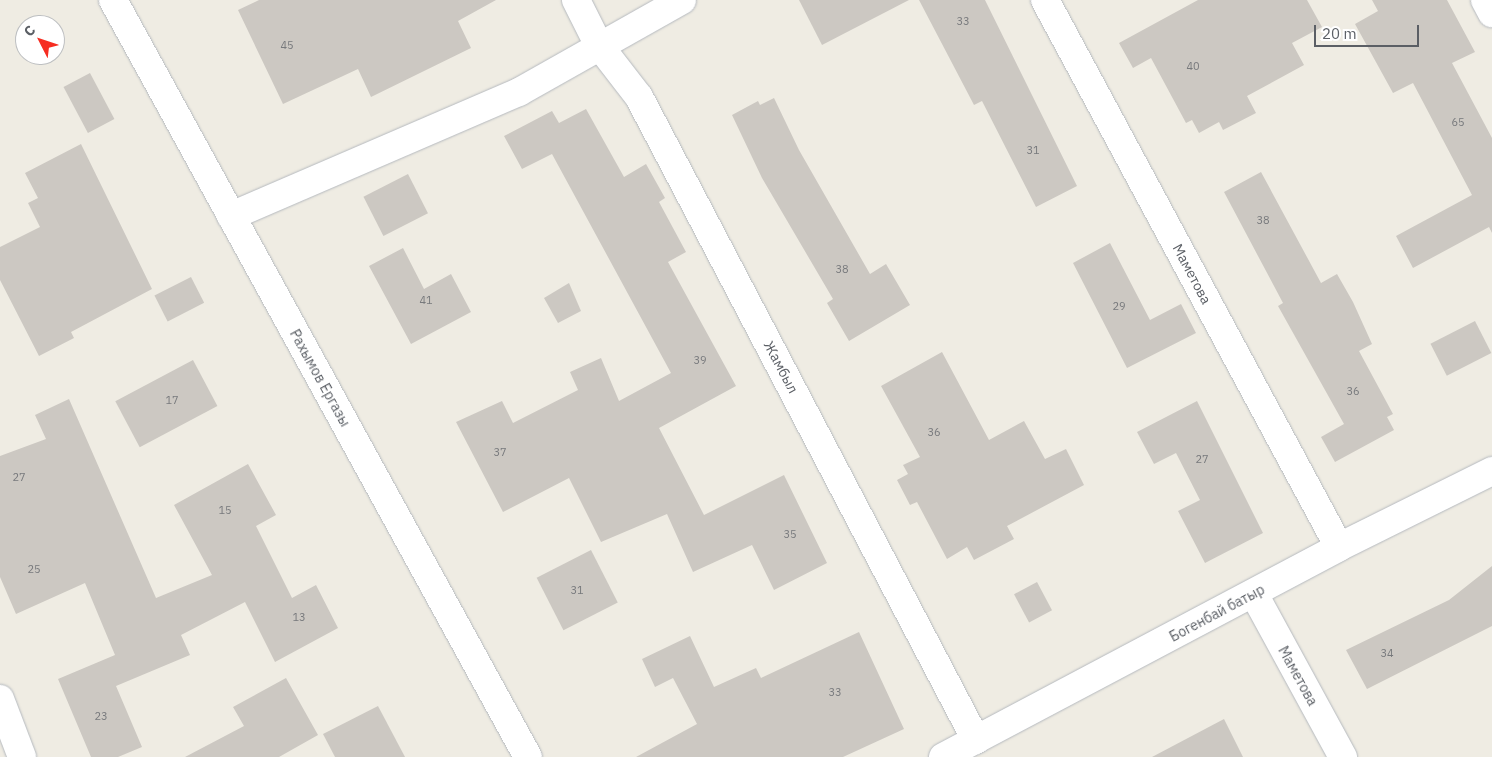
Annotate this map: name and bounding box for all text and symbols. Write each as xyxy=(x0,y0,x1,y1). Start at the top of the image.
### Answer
house number: 33 xyxy=(956,14,970,28)
north arrow xyxy=(15,15,65,65)
scale bar xyxy=(1317,15,1422,47)
text: С xyxy=(20,21,39,40)
text: 20 m xyxy=(1322,24,1357,43)
house number: 45 xyxy=(280,38,294,52)
house number: 40 xyxy=(1186,59,1200,73)
house number: 65 xyxy=(1451,115,1465,129)
house number: 31 xyxy=(1026,143,1040,157)
house number: 38 xyxy=(1256,213,1270,227)
street label: Маметова xyxy=(1169,241,1215,307)
house number: 38 xyxy=(835,262,849,276)
house number: 41 xyxy=(419,293,433,307)
house number: 29 xyxy=(1112,299,1126,313)
street label: Рахымов Ергазы xyxy=(286,326,354,430)
street label: Жамбыл xyxy=(760,338,802,396)
house number: 39 xyxy=(693,353,707,367)
house number: 36 xyxy=(1346,384,1360,398)
house number: 17 xyxy=(165,393,179,407)
house number: 36 xyxy=(927,425,941,439)
house number: 37 xyxy=(493,445,507,459)
house number: 27 xyxy=(1195,452,1209,466)
house number: 27 xyxy=(12,470,26,484)
house number: 15 xyxy=(218,503,232,517)
house number: 35 xyxy=(783,527,797,541)
house number: 25 xyxy=(27,562,41,576)
street label: Богенбай батыр xyxy=(1167,581,1267,645)
house number: 31 xyxy=(570,583,584,597)
house number: 13 xyxy=(292,610,306,624)
street label: Маметова xyxy=(1275,643,1321,709)
house number: 34 xyxy=(1380,646,1394,660)
house number: 33 xyxy=(828,685,842,699)
house number: 23 xyxy=(94,709,108,723)

